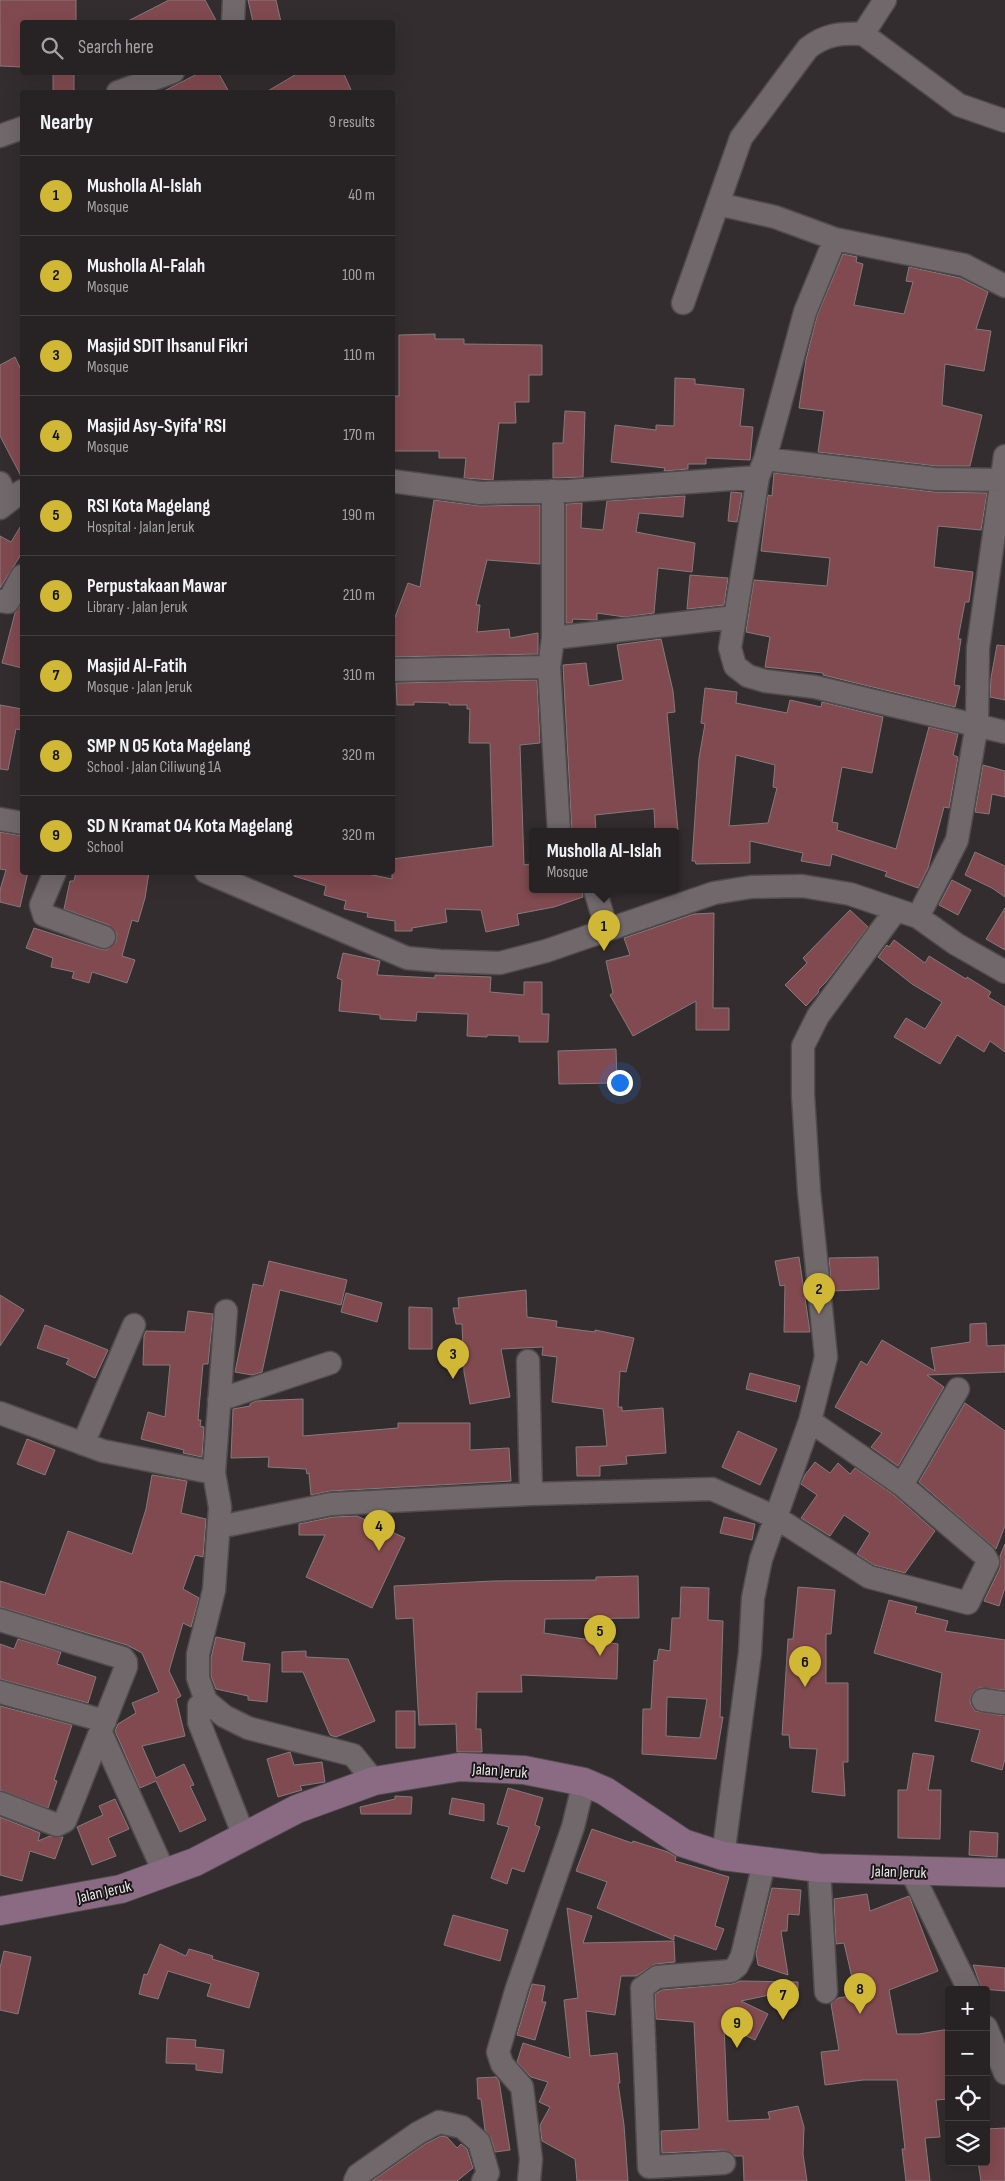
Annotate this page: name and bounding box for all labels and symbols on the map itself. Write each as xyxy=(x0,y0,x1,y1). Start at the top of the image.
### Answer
pin: 1 xyxy=(588,910,620,951)
your location xyxy=(607,1070,633,1096)
pin: 2 xyxy=(803,1273,835,1314)
pin: 3 xyxy=(437,1338,469,1379)
pin: 4 xyxy=(363,1510,395,1551)
pin: 5 xyxy=(584,1615,616,1656)
pin: 6 xyxy=(789,1646,821,1687)
street label: Jalan Jeruk xyxy=(471,1760,528,1783)
street label: Jalan Jeruk xyxy=(870,1862,927,1883)
street label: Jalan Jeruk xyxy=(74,1877,133,1908)
pin: 8 xyxy=(844,1973,876,2014)
pin: 7 xyxy=(767,1979,799,2020)
pin: 9 xyxy=(721,2007,753,2048)

